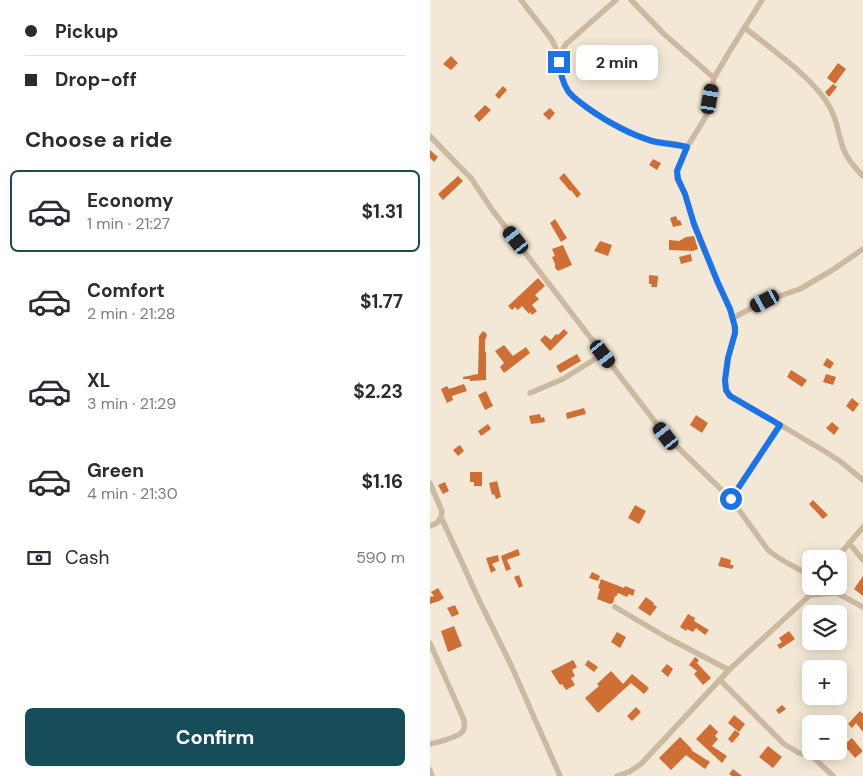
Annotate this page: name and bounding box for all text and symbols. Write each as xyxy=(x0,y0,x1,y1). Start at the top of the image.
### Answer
text: Pickup xyxy=(55,19,119,44)
callout: 2 min xyxy=(576,44,659,80)
route end xyxy=(548,51,570,73)
text: 2 min xyxy=(596,52,638,73)
text: Drop-off xyxy=(55,67,137,92)
car xyxy=(700,83,719,115)
text: Choose a ride xyxy=(25,125,173,154)
text: Economy xyxy=(87,188,174,213)
icon: car xyxy=(27,189,72,234)
text: $1.31 xyxy=(362,199,403,224)
text: 1 min · 21:27 xyxy=(87,213,170,234)
car xyxy=(500,224,531,256)
text: Comfort xyxy=(87,278,165,303)
icon: car xyxy=(27,279,72,324)
car xyxy=(748,287,781,315)
text: $1.77 xyxy=(360,289,403,314)
text: 2 min · 21:28 xyxy=(87,303,176,324)
car xyxy=(587,338,618,370)
text: XL xyxy=(87,368,110,393)
icon: car xyxy=(27,369,72,414)
text: $2.23 xyxy=(353,379,403,404)
text: 3 min · 21:29 xyxy=(87,393,176,414)
car xyxy=(650,420,681,452)
text: Green xyxy=(87,458,144,483)
icon: car xyxy=(27,459,72,504)
text: $1.16 xyxy=(361,469,403,494)
text: 4 min · 21:30 xyxy=(87,483,178,504)
route start xyxy=(720,488,742,510)
icon: cash xyxy=(25,544,53,572)
text: Cash xyxy=(65,545,109,570)
text: 590 m xyxy=(356,547,405,568)
map controls xyxy=(802,550,847,760)
button: locate xyxy=(802,550,847,595)
button: layers xyxy=(802,605,847,650)
button: + xyxy=(802,660,847,705)
button: Confirm xyxy=(25,708,405,766)
button: − xyxy=(802,715,847,760)

